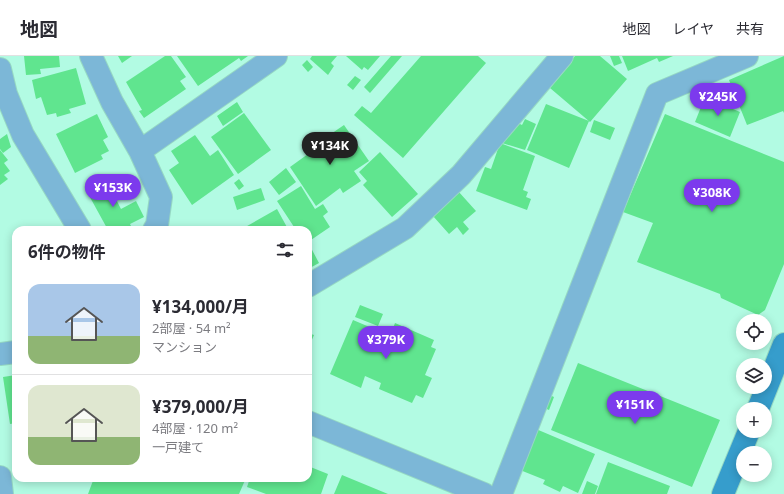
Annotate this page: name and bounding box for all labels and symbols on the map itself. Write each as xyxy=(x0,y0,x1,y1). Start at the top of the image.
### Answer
pin: ¥245K xyxy=(690,83,746,117)
pin: ¥134K xyxy=(302,132,358,166)
pin: ¥153K xyxy=(85,174,141,208)
pin: ¥308K xyxy=(684,179,740,213)
pin: ¥379K xyxy=(358,326,414,360)
pin: ¥151K xyxy=(607,391,663,425)

